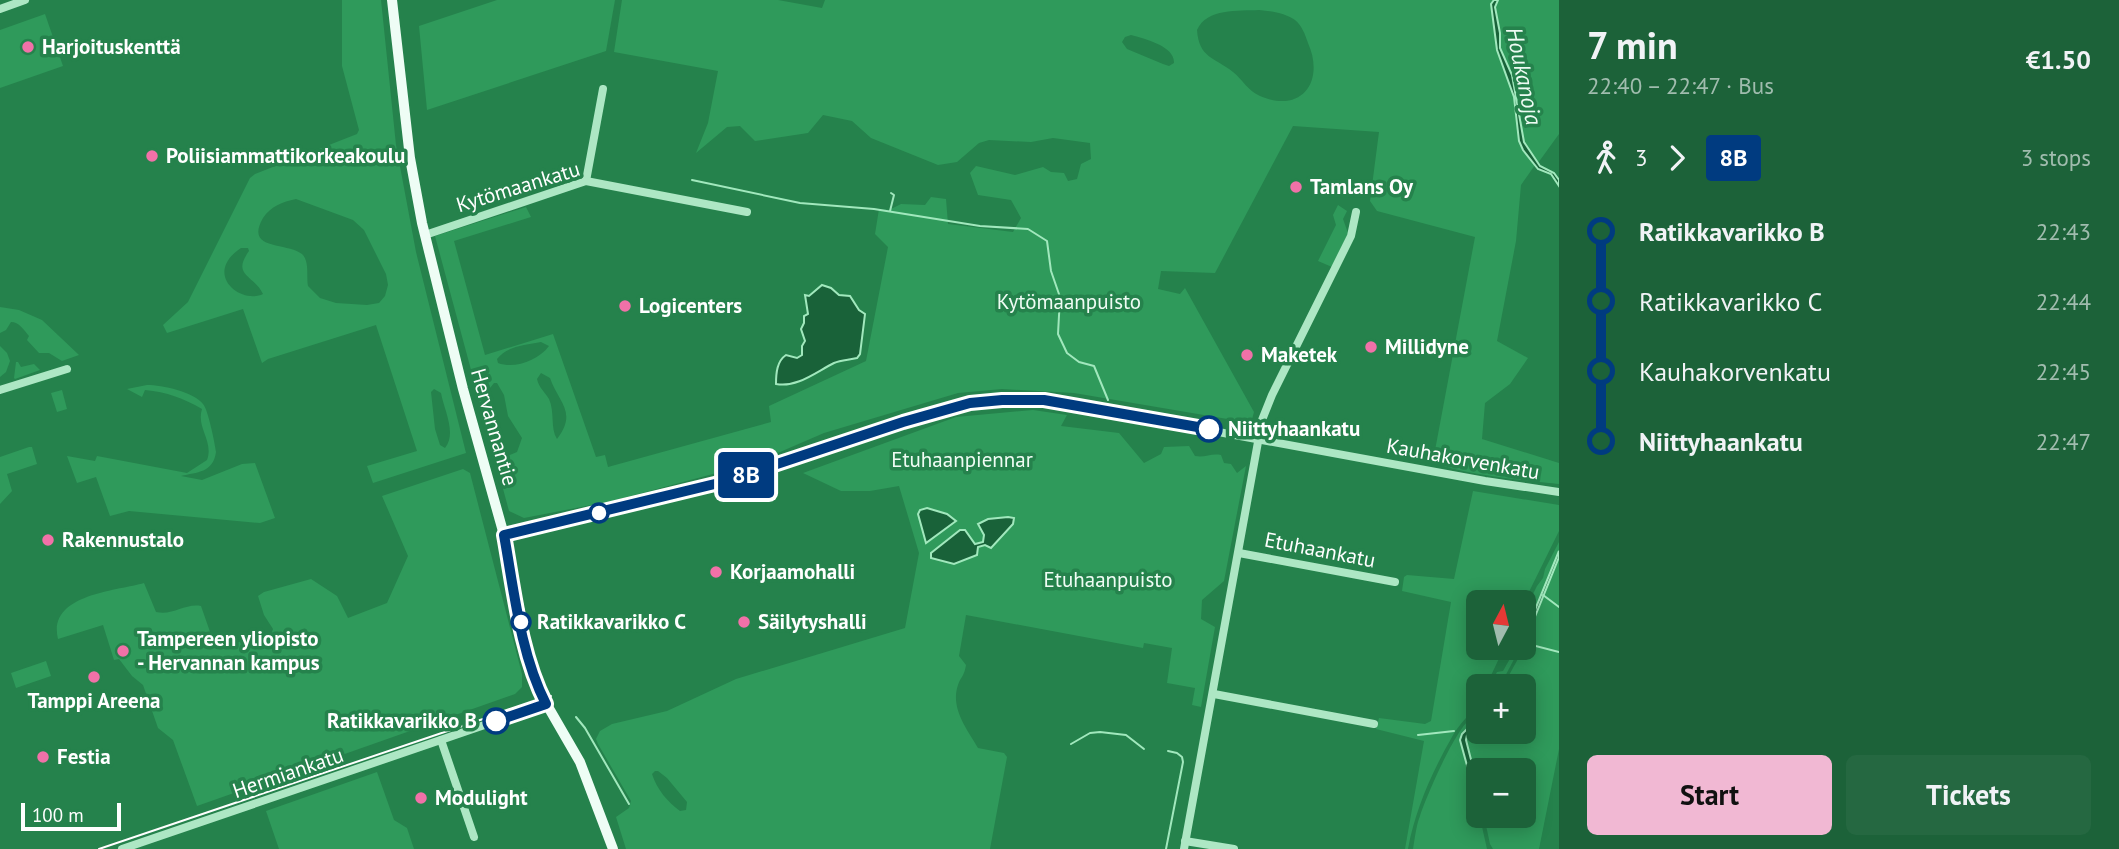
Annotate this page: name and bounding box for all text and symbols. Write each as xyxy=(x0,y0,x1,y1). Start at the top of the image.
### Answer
text: 7 min xyxy=(1587,20,1678,69)
water label: Houkanoja xyxy=(1500,24,1549,127)
place label: Harjoituskenttä xyxy=(42,33,181,60)
marker: Harjoituskenttä xyxy=(20,39,36,55)
text: €1.50 xyxy=(2026,43,2091,76)
text: 22:40 – 22:47 · Bus xyxy=(1587,71,1774,100)
icon: walk xyxy=(1587,139,1625,177)
icon: forward xyxy=(1658,139,1696,177)
place label: Poliisiammattikorkeakoulu xyxy=(166,142,405,169)
text: 8B xyxy=(1720,142,1747,173)
text: 3 xyxy=(1635,143,1648,172)
text: 3 stops xyxy=(2021,143,2091,172)
marker: Poliisiammattikorkeakoulu xyxy=(144,148,160,164)
street label: Kytömaankatu xyxy=(453,155,583,218)
place label: Tamlans Oy xyxy=(1310,173,1414,200)
marker: Tamlans Oy xyxy=(1288,179,1304,195)
text: Ratikkavarikko B xyxy=(1639,215,1825,248)
text: 22:43 xyxy=(2036,217,2091,246)
text: Ratikkavarikko C xyxy=(1639,285,1822,318)
text: 22:44 xyxy=(2036,287,2091,316)
park label: Kytömaanpuisto xyxy=(997,288,1141,315)
place label: Logicenters xyxy=(639,292,742,319)
marker: Logicenters xyxy=(617,298,633,314)
place label: Millidyne xyxy=(1385,333,1469,360)
marker: Millidyne xyxy=(1363,339,1379,355)
place label: Maketek xyxy=(1261,341,1338,368)
marker: Maketek xyxy=(1239,347,1255,363)
text: Kauhakorvenkatu xyxy=(1639,355,1831,388)
text: 22:45 xyxy=(2036,357,2091,386)
street label: Hervannantie xyxy=(465,365,524,489)
place label: Niittyhaankatu xyxy=(1228,415,1360,442)
marker: Niittyhaankatu xyxy=(1196,416,1222,442)
text: Niittyhaankatu xyxy=(1639,425,1803,458)
text: 22:47 xyxy=(2036,427,2091,456)
street label: Kauhakorvenkatu xyxy=(1384,432,1542,485)
park label: Etuhaanpiennar xyxy=(891,446,1033,473)
line badge: 8B xyxy=(714,452,778,498)
text: 8B xyxy=(732,459,760,490)
unlabelled marker xyxy=(589,503,609,523)
place label: Rakennustalo xyxy=(62,526,184,553)
street label: Etuhaankatu xyxy=(1262,526,1378,573)
marker: Rakennustalo xyxy=(40,532,56,548)
place label: Korjaamohalli xyxy=(730,558,855,585)
marker: Korjaamohalli xyxy=(708,564,724,580)
park label: Etuhaanpuisto xyxy=(1044,566,1172,593)
north arrow xyxy=(1466,590,1536,660)
map controls xyxy=(1466,590,1536,828)
place label: Ratikkavarikko C xyxy=(537,608,686,635)
place label: Säilytyshalli xyxy=(758,608,867,635)
marker: Ratikkavarikko C xyxy=(511,612,531,632)
marker: Säilytyshalli xyxy=(736,614,752,630)
place label: Tampereen yliopisto - Hervannan kampus xyxy=(137,625,320,676)
marker: Tampereen yliopisto - Hervannan kampus xyxy=(115,643,131,659)
marker: Tamppi Areena xyxy=(86,669,102,685)
button: + xyxy=(1466,674,1536,744)
place label: Tamppi Areena xyxy=(27,687,161,714)
place label: Ratikkavarikko B xyxy=(327,707,477,734)
marker: Ratikkavarikko B xyxy=(483,708,509,734)
street label: Hermiankatu xyxy=(229,741,347,804)
place label: Festia xyxy=(57,743,111,770)
marker: Festia xyxy=(35,749,51,765)
button: Start xyxy=(1587,755,1832,835)
button: Tickets xyxy=(1846,755,2091,835)
button: − xyxy=(1466,758,1536,828)
place label: Modulight xyxy=(435,784,528,811)
marker: Modulight xyxy=(413,790,429,806)
scale bar xyxy=(21,800,121,832)
text: 100 m xyxy=(32,803,84,827)

